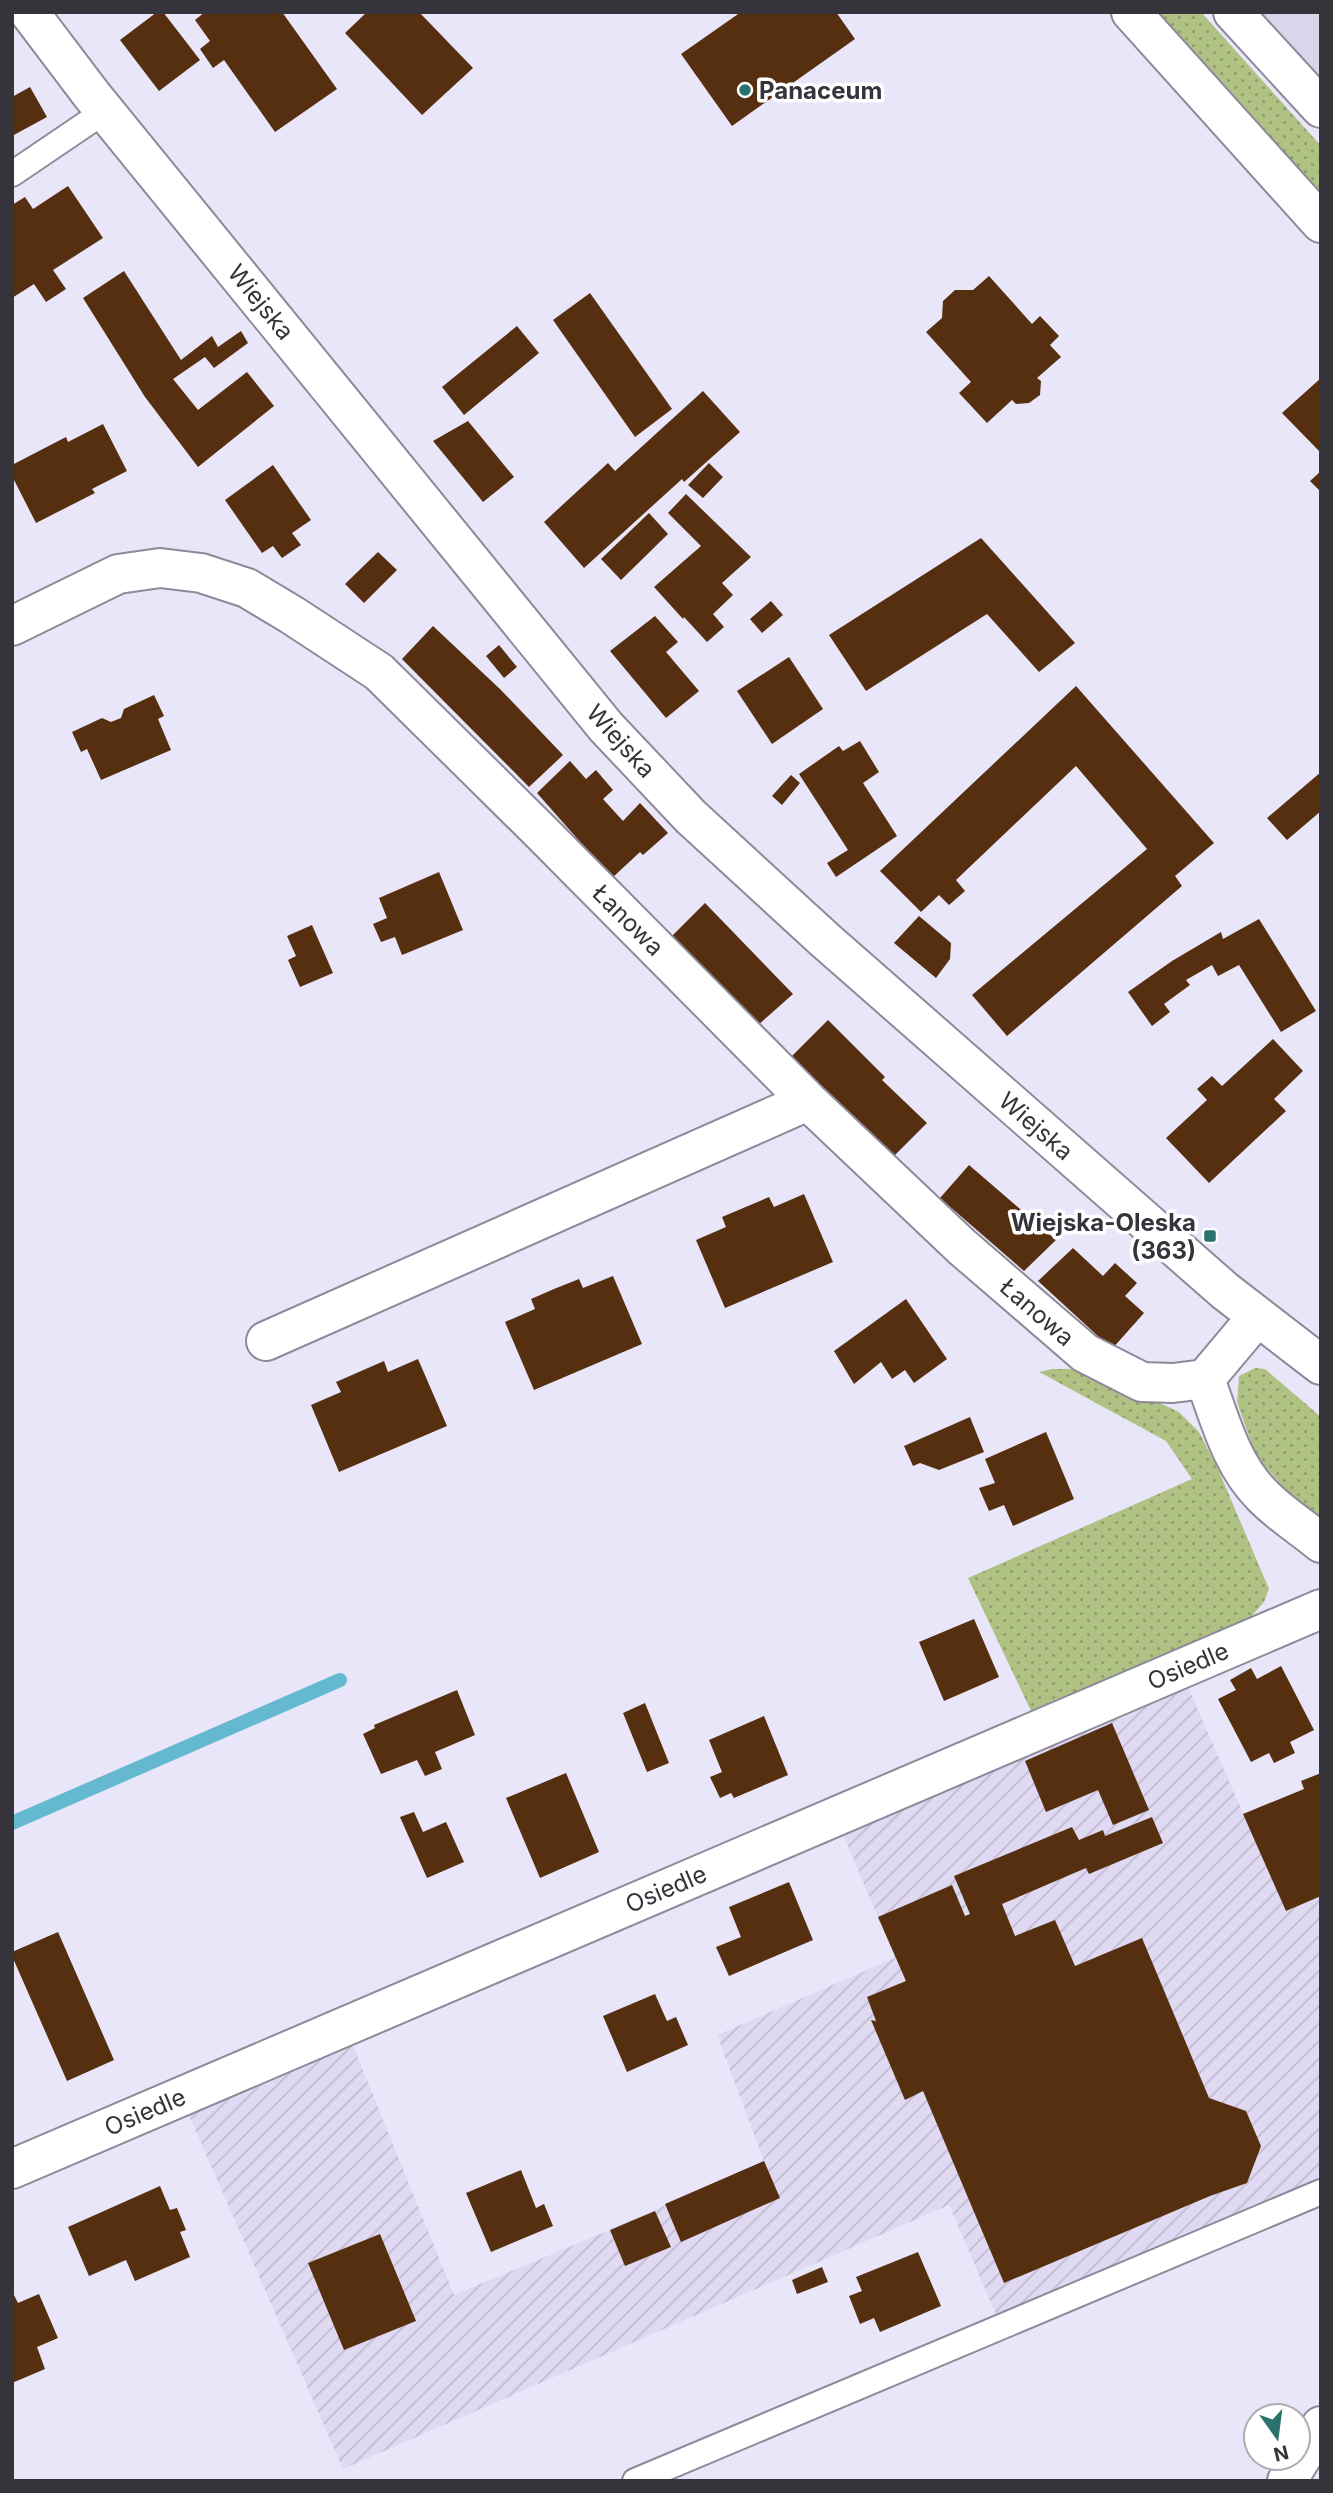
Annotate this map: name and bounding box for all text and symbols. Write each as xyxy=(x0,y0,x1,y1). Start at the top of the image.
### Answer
place label: Panaceum xyxy=(759,76,882,105)
marker: Panaceum xyxy=(737,82,753,98)
street label: Wiejska xyxy=(222,258,300,346)
street label: Wiejska xyxy=(581,698,661,784)
street label: Łanowa xyxy=(586,878,670,962)
street label: Wiejska xyxy=(993,1086,1079,1166)
place label: Wiejska-Oleska (363) xyxy=(1011,1208,1196,1265)
marker: Wiejska-Oleska (363) xyxy=(1202,1228,1218,1244)
street label: Łanowa xyxy=(994,1272,1080,1352)
street label: Osiedle xyxy=(1143,1636,1233,1696)
street label: Osiedle xyxy=(621,1859,711,1919)
street label: Osiedle xyxy=(100,2082,190,2142)
north arrow xyxy=(1242,2402,1312,2472)
text: N xyxy=(1271,2440,1291,2466)

